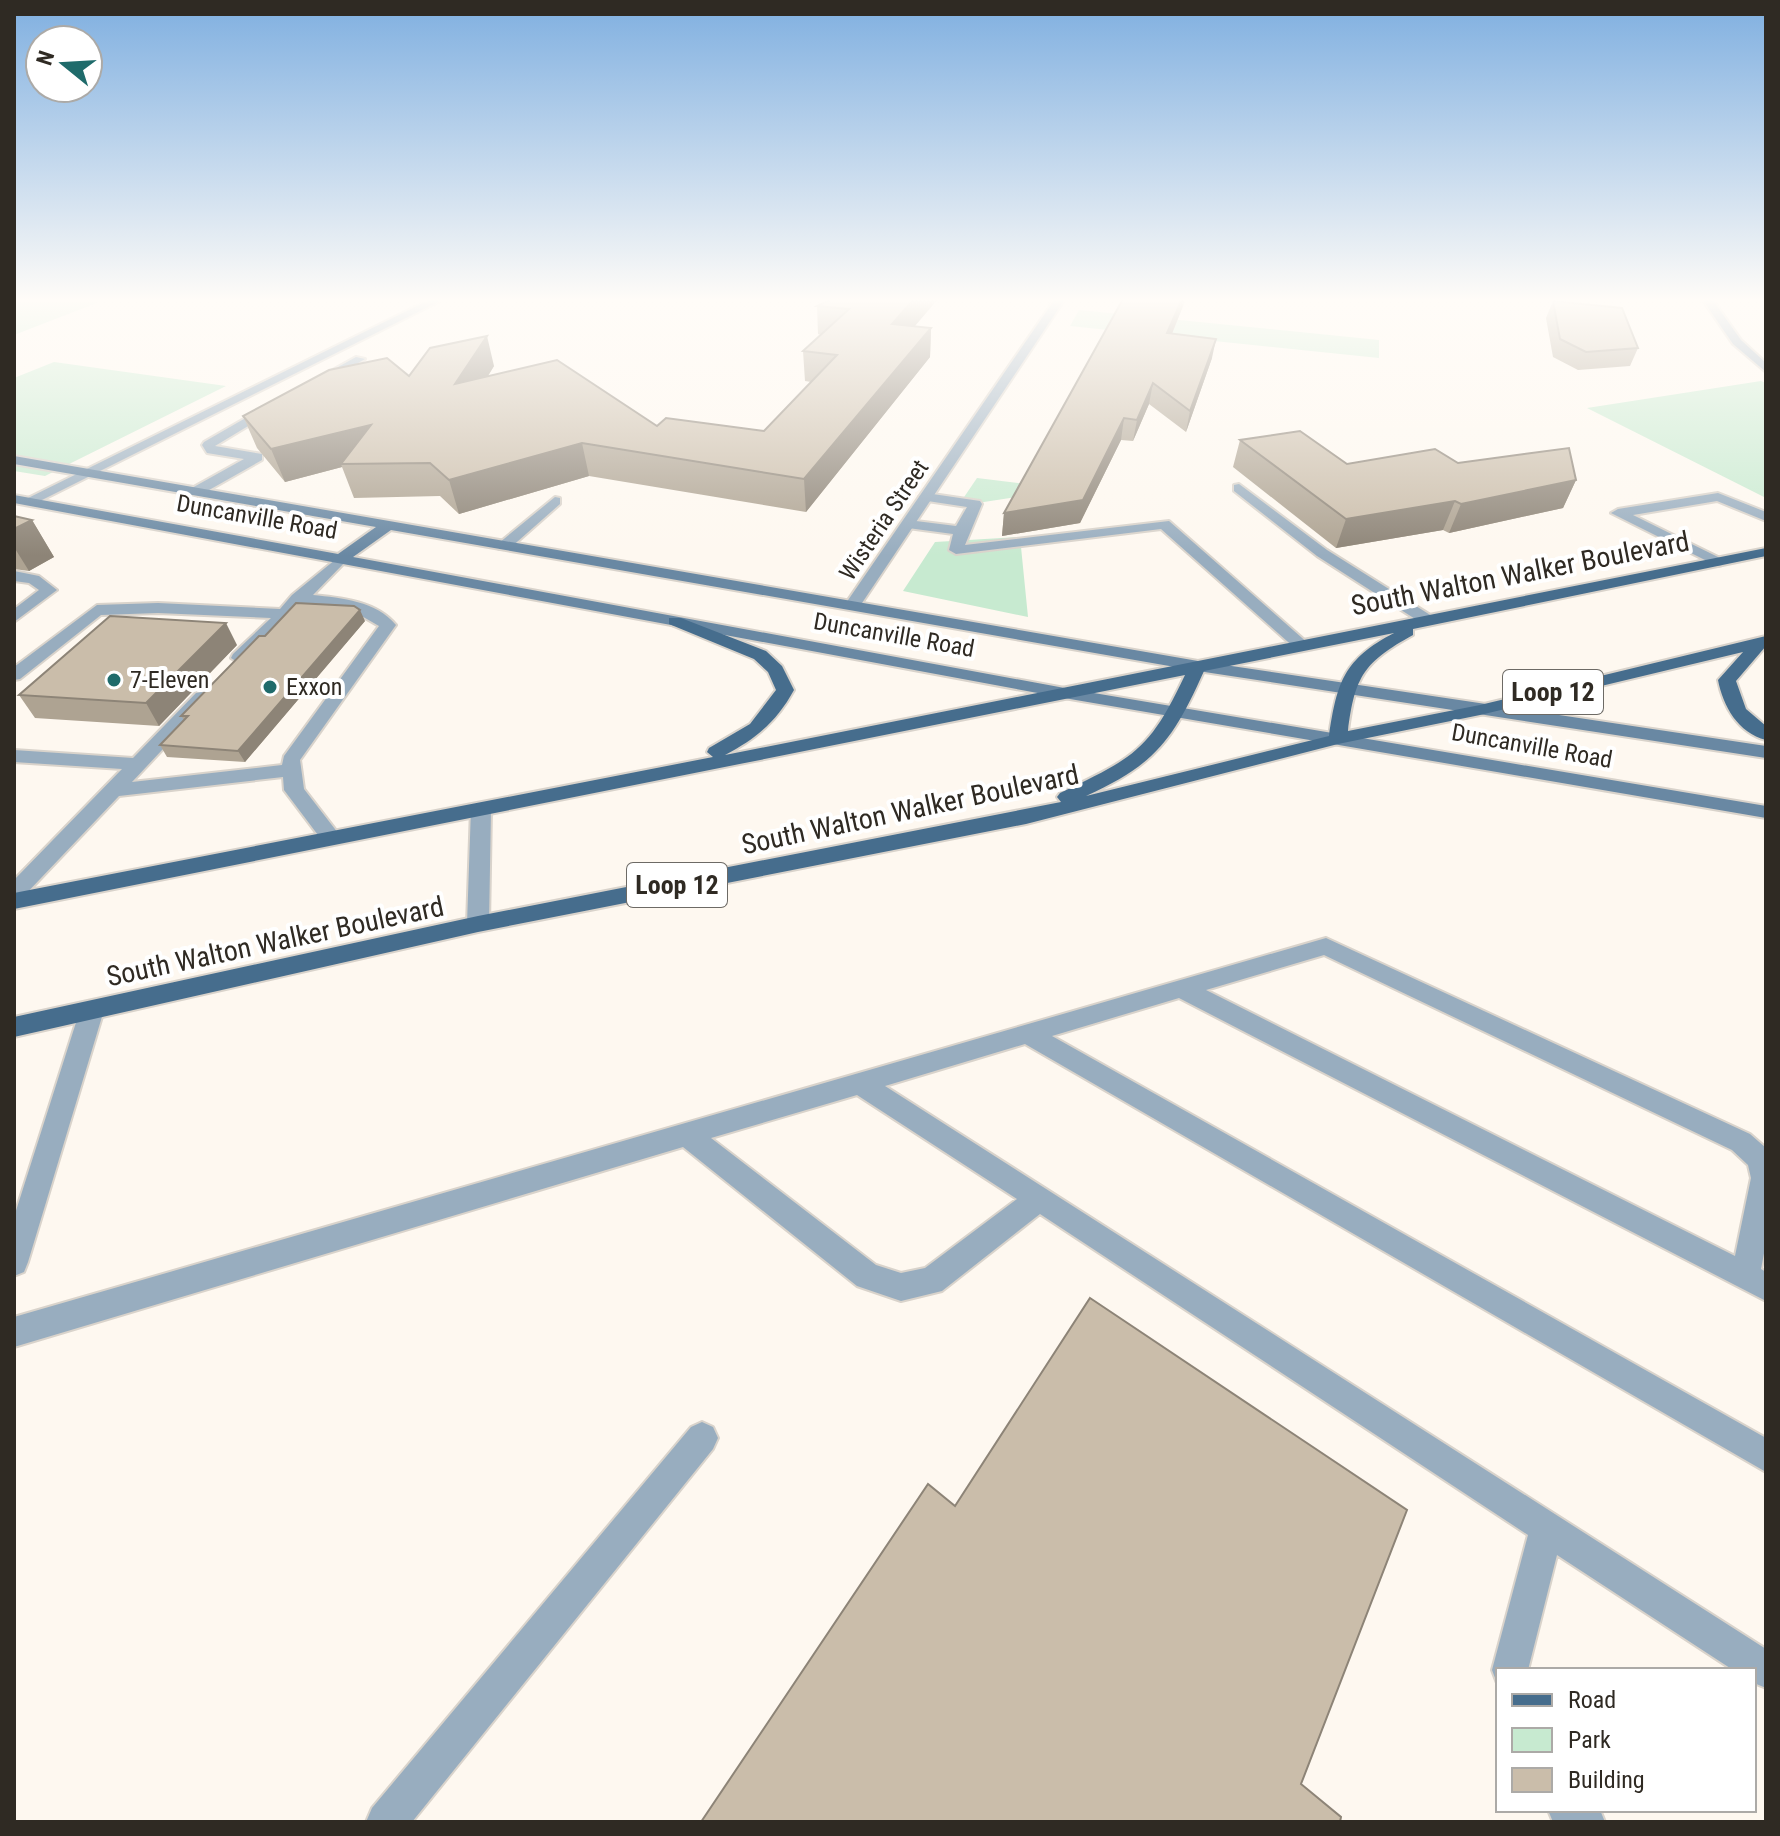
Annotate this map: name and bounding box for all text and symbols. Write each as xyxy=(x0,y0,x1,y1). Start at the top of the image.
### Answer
north arrow xyxy=(24,24,104,104)
text: N xyxy=(31,48,59,68)
street label: Wisteria Street xyxy=(833,454,935,586)
street label: Duncanville Road xyxy=(174,489,340,545)
street label: South Walton Walker Boulevard xyxy=(1348,524,1692,622)
street label: Duncanville Road xyxy=(811,607,977,663)
place label: 7-Eleven xyxy=(130,666,209,694)
road number: Loop 12 xyxy=(1503,670,1603,714)
marker: 7-Eleven xyxy=(105,671,123,689)
place label: Exxon xyxy=(286,673,342,701)
marker: Exxon xyxy=(261,678,279,696)
street label: Duncanville Road xyxy=(1449,718,1615,774)
street label: South Walton Walker Boulevard xyxy=(739,758,1082,861)
road number: Loop 12 xyxy=(627,863,727,907)
street label: South Walton Walker Boulevard xyxy=(104,890,447,993)
legend xyxy=(1496,1668,1756,1812)
text: Road xyxy=(1568,1686,1616,1714)
text: Park xyxy=(1568,1726,1611,1754)
text: Building xyxy=(1568,1766,1645,1794)

